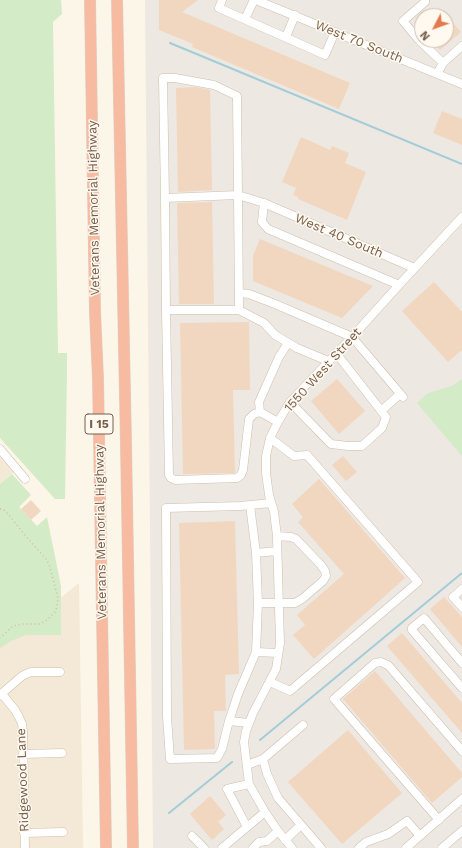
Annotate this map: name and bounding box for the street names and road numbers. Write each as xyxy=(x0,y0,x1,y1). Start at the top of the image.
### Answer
street label: West 70 South xyxy=(313,17,405,67)
street label: Veterans Memorial Highway xyxy=(85,120,103,296)
street label: West 40 South xyxy=(293,210,385,262)
street label: 1550 West Street xyxy=(281,325,365,415)
road number: I 15 xyxy=(85,414,113,434)
street label: Veterans Memorial Highway xyxy=(92,444,110,620)
street label: Ridgewood Lane xyxy=(13,728,33,832)

